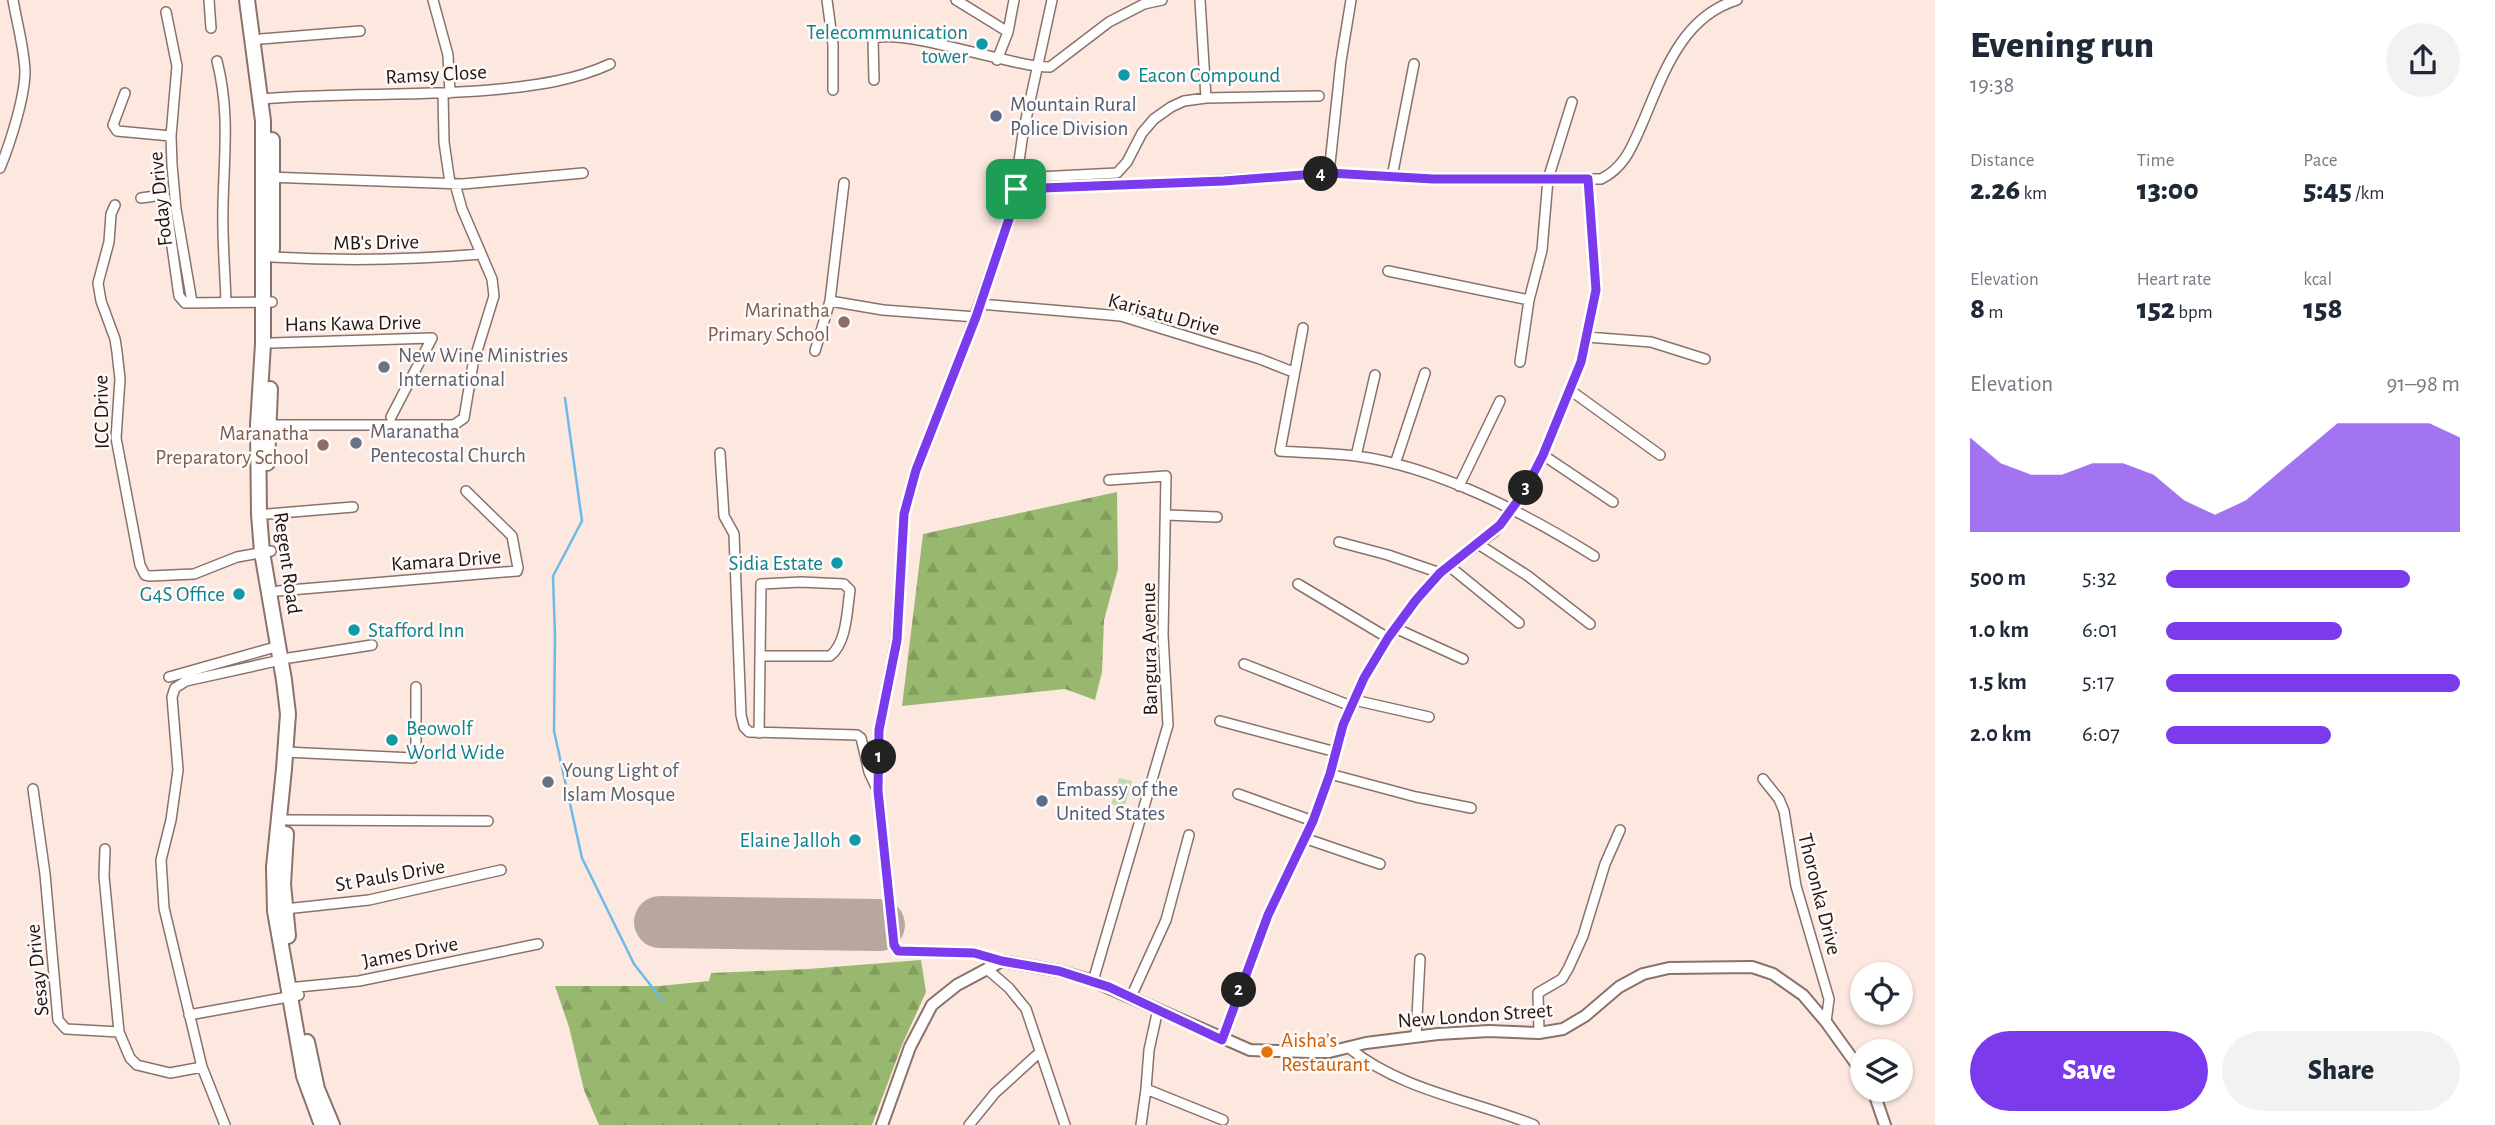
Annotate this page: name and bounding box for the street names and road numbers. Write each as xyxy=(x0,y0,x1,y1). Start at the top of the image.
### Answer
street label: Ramsy Close xyxy=(385,61,487,88)
street label: Foday Drive xyxy=(145,151,176,247)
street label: MB's Drive xyxy=(333,231,419,254)
street label: Karisatu Drive xyxy=(1106,290,1222,339)
street label: Hans Kawa Drive xyxy=(284,312,422,335)
street label: ICC Drive xyxy=(90,375,113,449)
street label: Regent Road xyxy=(270,511,305,616)
street label: Kamara Drive xyxy=(390,546,502,575)
street label: Bangura Avenue xyxy=(1138,582,1161,716)
street label: Thoronka Drive xyxy=(1794,831,1845,957)
street label: St Pauls Drive xyxy=(334,856,447,895)
street label: Sesay Drive xyxy=(22,923,53,1017)
street label: James Drive xyxy=(360,933,460,972)
street label: New London Street xyxy=(1397,1000,1554,1031)

